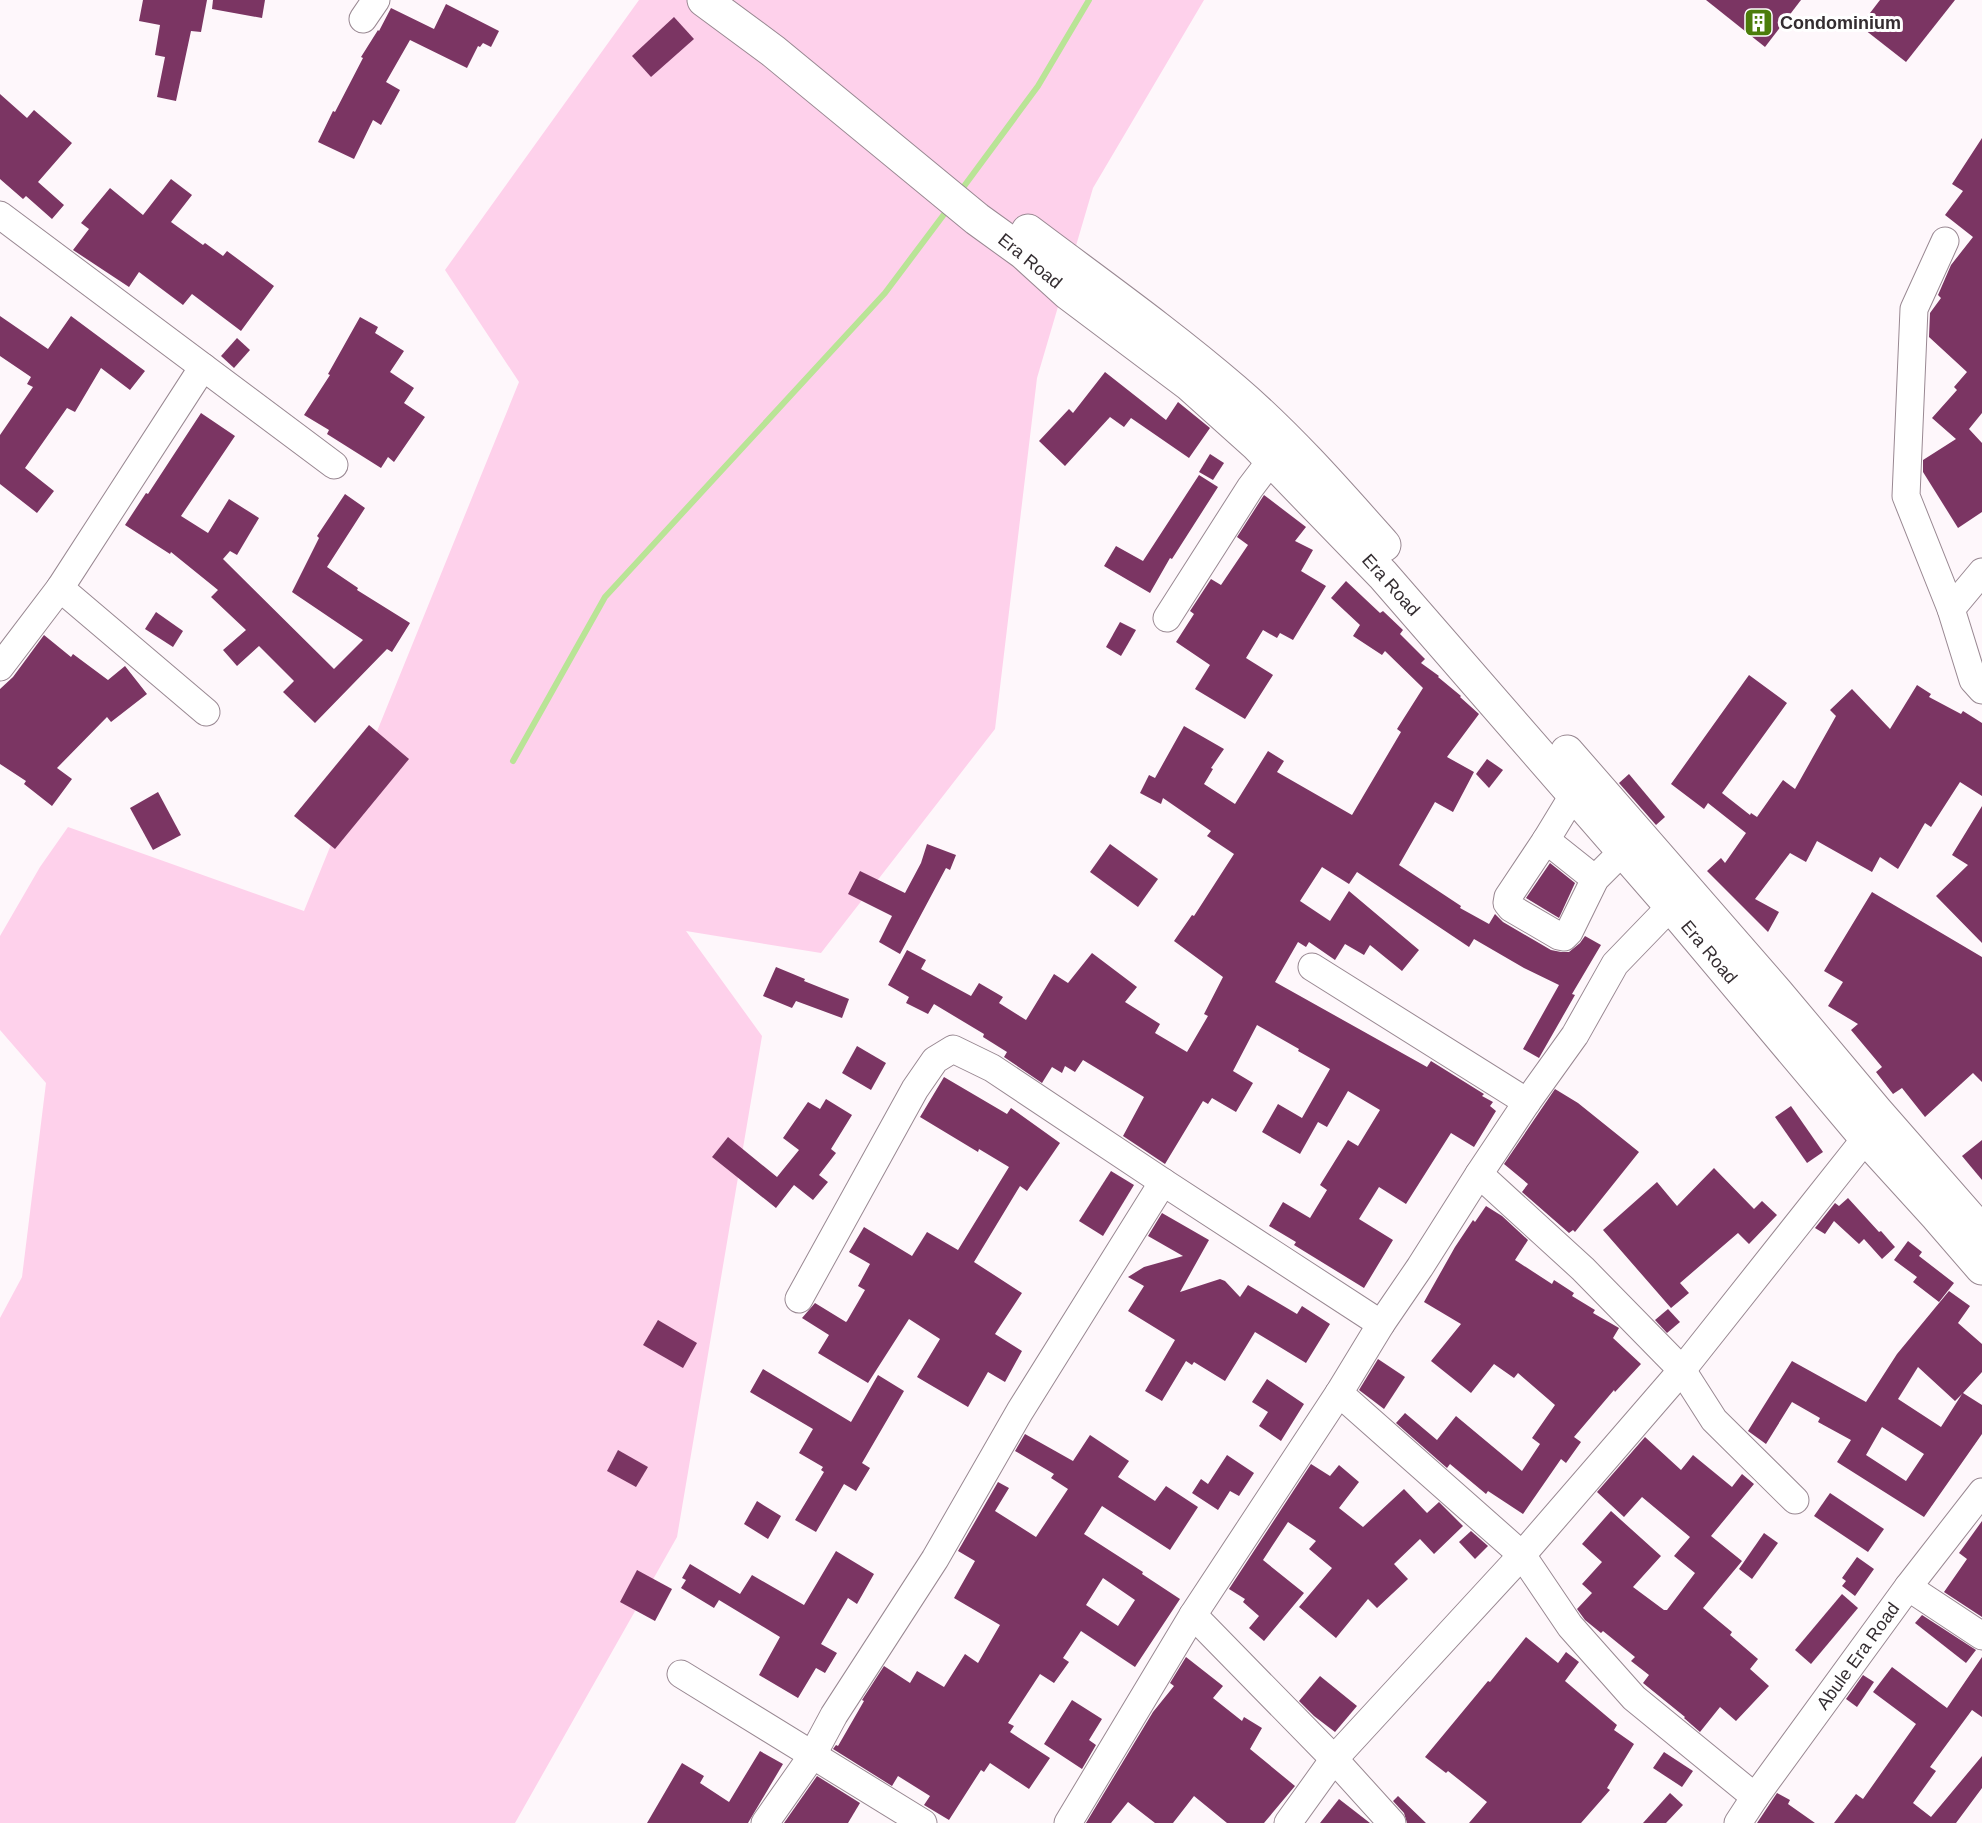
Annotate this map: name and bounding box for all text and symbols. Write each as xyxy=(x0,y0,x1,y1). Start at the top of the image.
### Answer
building icon: Condominium xyxy=(1743,7,1775,39)
place label: Condominium xyxy=(1780,13,1901,33)
street label: Era Road xyxy=(994,229,1066,293)
street label: Era Road xyxy=(1358,550,1424,620)
street label: Era Road xyxy=(1677,916,1741,988)
street label: Abule Era Road xyxy=(1813,1599,1903,1713)

